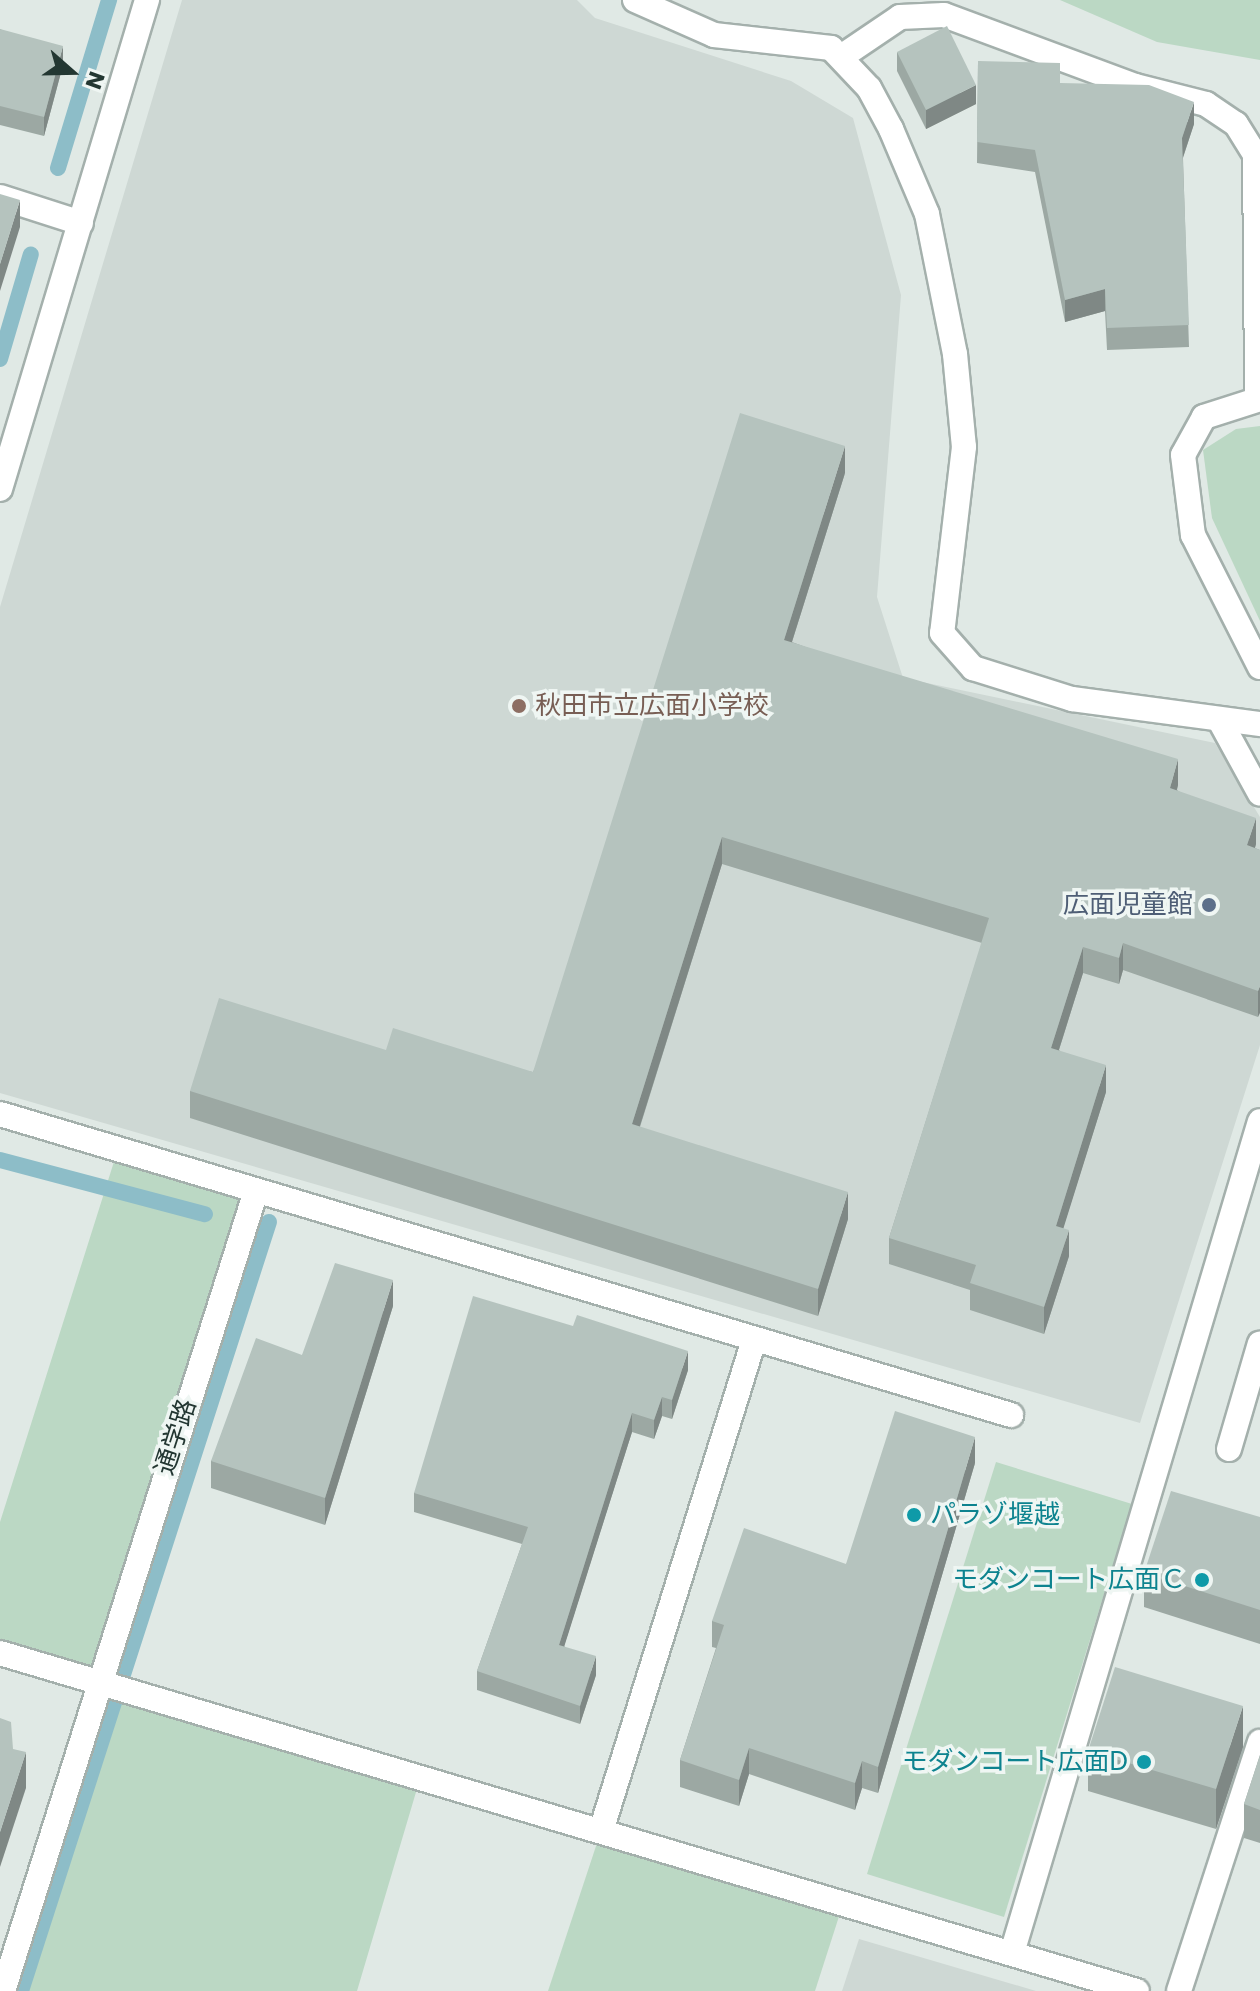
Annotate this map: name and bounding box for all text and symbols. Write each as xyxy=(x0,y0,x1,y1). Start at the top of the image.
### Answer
north arrow xyxy=(32,32,112,112)
text: N xyxy=(78,67,112,93)
place label: 秋田市立広面小学校 xyxy=(535,690,769,722)
marker: 秋田市立広面小学校 xyxy=(510,697,528,715)
place label: 広面児童館 xyxy=(1063,889,1193,921)
marker: 広面児童館 xyxy=(1200,896,1218,914)
street label: 通学路 xyxy=(149,1395,203,1479)
place label: パラゾ堰越 xyxy=(930,1499,1060,1531)
marker: パラゾ堰越 xyxy=(905,1506,923,1524)
place label: モダンコート広面Ｃ xyxy=(952,1564,1186,1596)
marker: モダンコート広面Ｃ xyxy=(1193,1571,1211,1589)
place label: モダンコート広面D xyxy=(902,1746,1128,1778)
marker: モダンコート広面D xyxy=(1135,1753,1153,1771)

